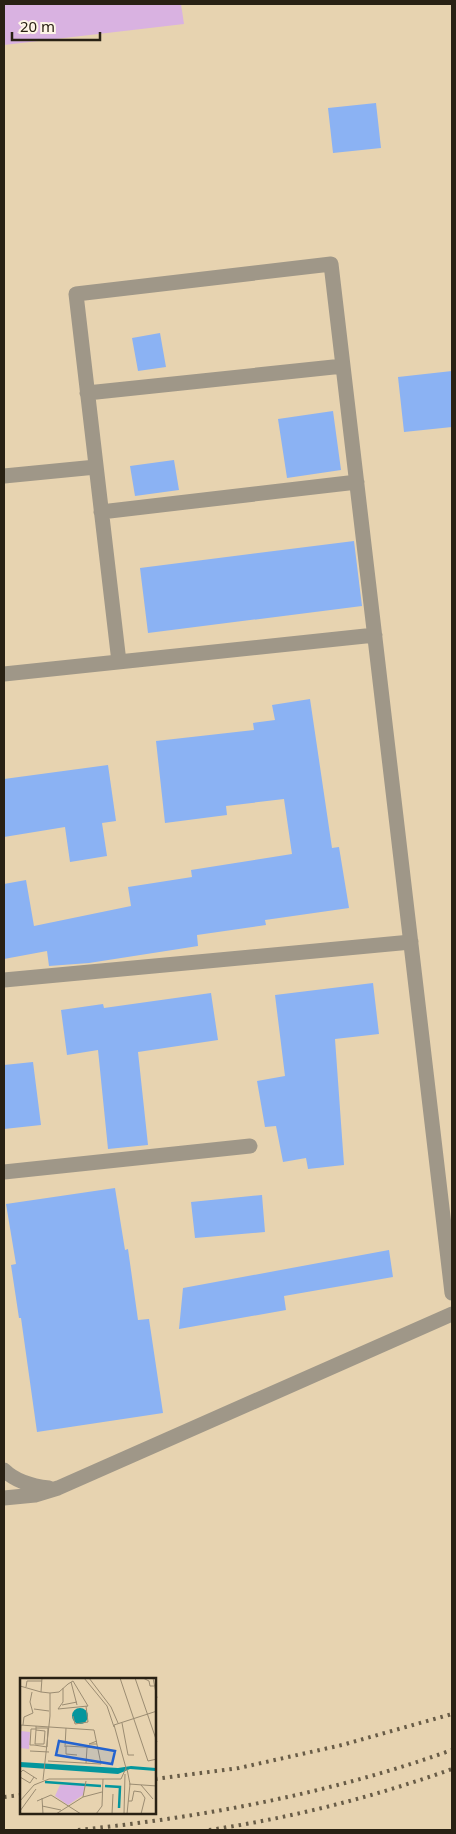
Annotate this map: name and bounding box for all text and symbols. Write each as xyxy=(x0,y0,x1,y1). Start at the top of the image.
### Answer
scale bar xyxy=(12,10,100,42)
text: 20 m xyxy=(20,16,55,36)
inset map xyxy=(20,1678,156,1814)

